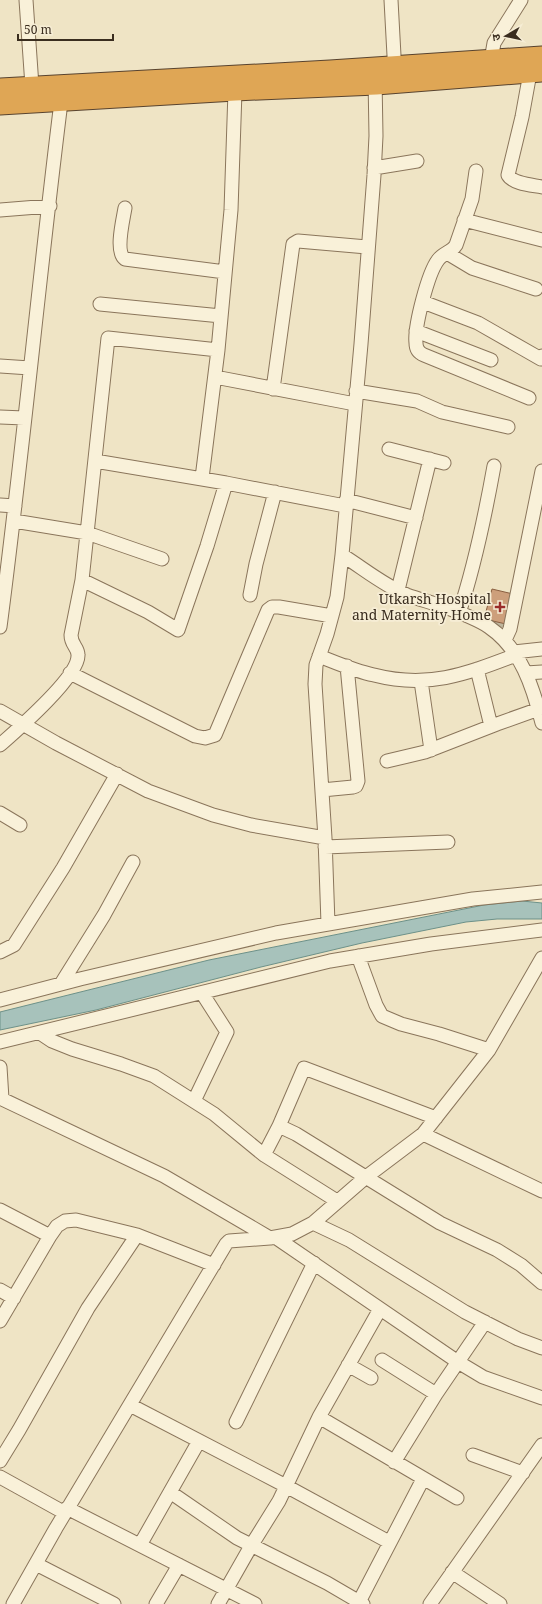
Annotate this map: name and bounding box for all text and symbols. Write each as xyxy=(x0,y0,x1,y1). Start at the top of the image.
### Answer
scale bar xyxy=(18,16,113,42)
north arrow xyxy=(486,16,526,56)
text: 50 m xyxy=(24,21,52,38)
text: उ xyxy=(488,33,504,42)
place label: Utkarsh Hospital and Maternity Home xyxy=(352,589,492,624)
marker: Utkarsh Hospital and Maternity Home xyxy=(494,601,506,613)

